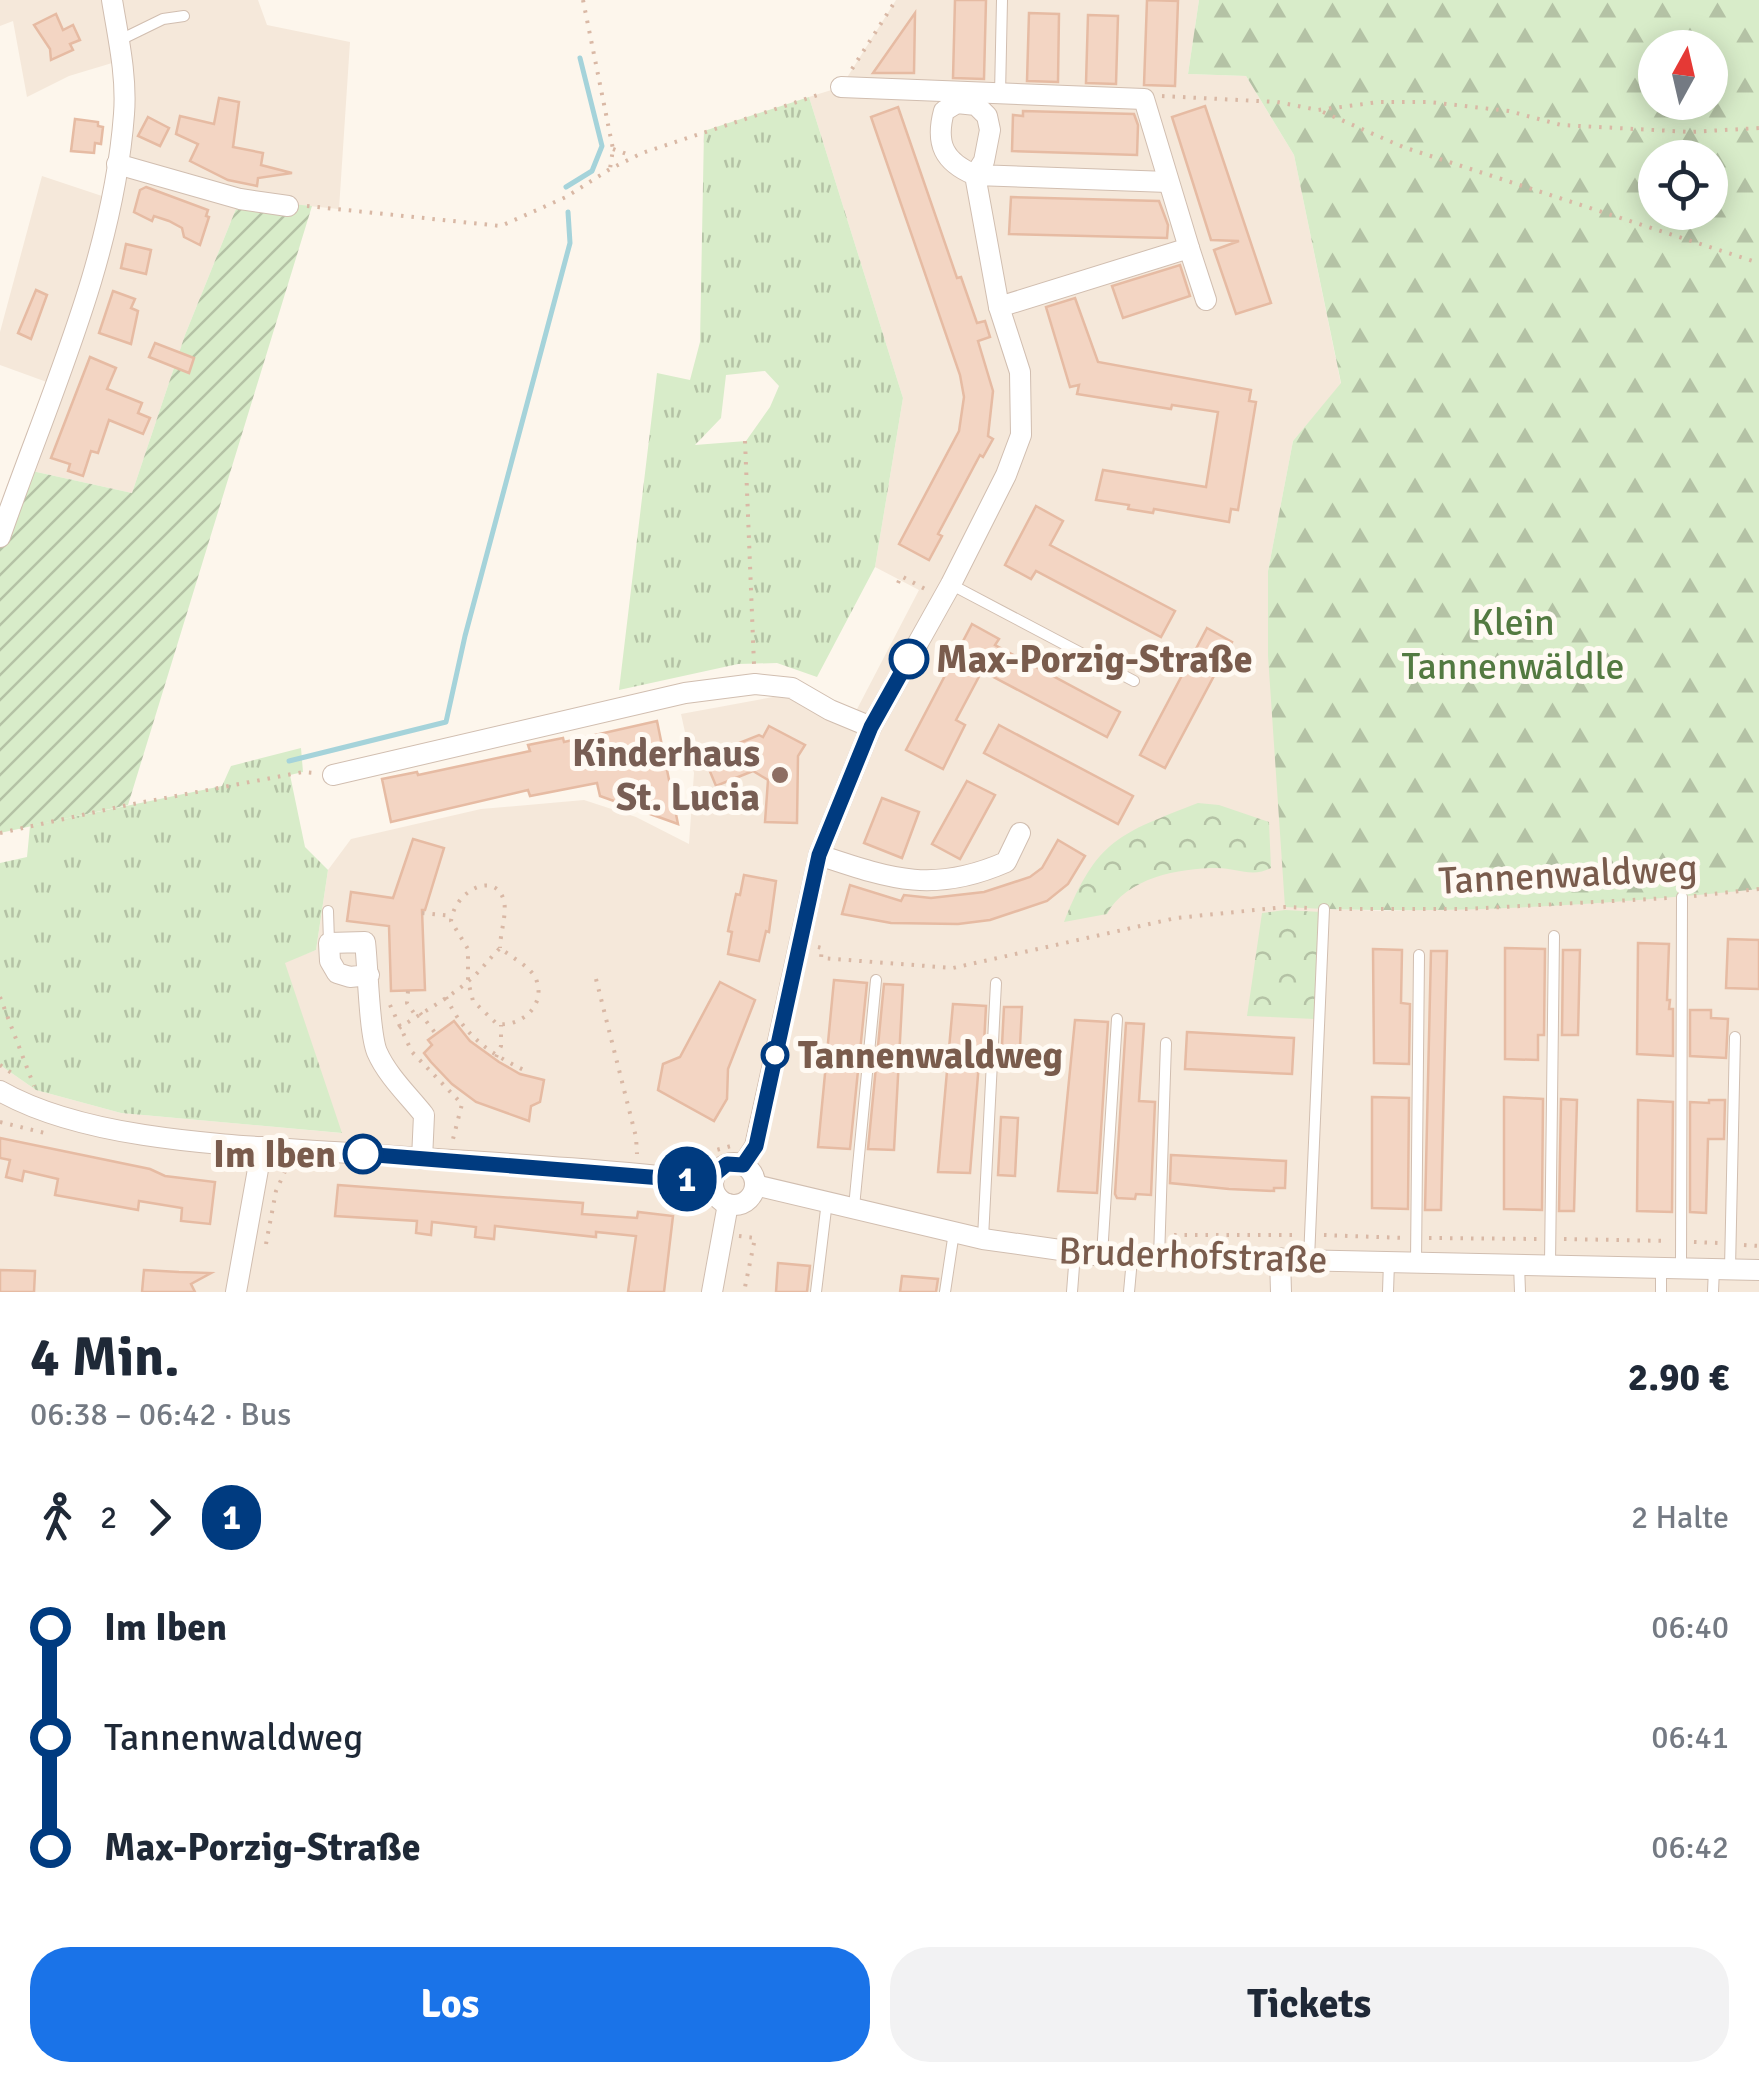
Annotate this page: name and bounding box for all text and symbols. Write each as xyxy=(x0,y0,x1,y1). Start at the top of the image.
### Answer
north arrow xyxy=(1638,30,1728,120)
map controls xyxy=(1638,30,1728,230)
button: locate xyxy=(1638,140,1728,230)
park label: Klein Tannenwäldle xyxy=(1401,599,1625,690)
place label: Max-Porzig-Straße xyxy=(936,636,1253,683)
marker: Max-Porzig-Straße xyxy=(890,640,928,678)
place label: Kinderhaus St. Lucia xyxy=(572,730,760,821)
marker: Kinderhaus St. Lucia xyxy=(769,764,791,786)
street label: Tannenwaldweg xyxy=(1437,844,1699,905)
place label: Tannenwaldweg xyxy=(798,1032,1063,1079)
marker: Tannenwaldweg xyxy=(762,1042,788,1068)
place label: Im Iben xyxy=(213,1131,336,1178)
marker: Im Iben xyxy=(344,1135,382,1173)
line badge: 1 xyxy=(654,1146,720,1212)
text: 1 xyxy=(678,1158,696,1201)
street label: Bruderhofstraße xyxy=(1058,1227,1328,1284)
text: 4 Min. xyxy=(30,1323,180,1391)
text: 2.90 € xyxy=(1628,1354,1729,1401)
text: 06:38 – 06:42 · Bus xyxy=(30,1395,291,1434)
icon: walk xyxy=(30,1490,85,1545)
icon: forward xyxy=(132,1490,187,1545)
text: 1 xyxy=(222,1496,241,1539)
text: 2 xyxy=(100,1498,117,1537)
text: 2 Halte xyxy=(1631,1498,1729,1537)
text: Im Iben xyxy=(104,1604,227,1651)
text: 06:40 xyxy=(1651,1608,1729,1647)
text: Tannenwaldweg xyxy=(104,1714,363,1761)
text: 06:41 xyxy=(1651,1718,1729,1757)
text: Max-Porzig-Straße xyxy=(104,1824,421,1871)
text: 06:42 xyxy=(1651,1828,1729,1867)
button: Los xyxy=(30,1947,870,2062)
button: Tickets xyxy=(890,1947,1729,2062)

